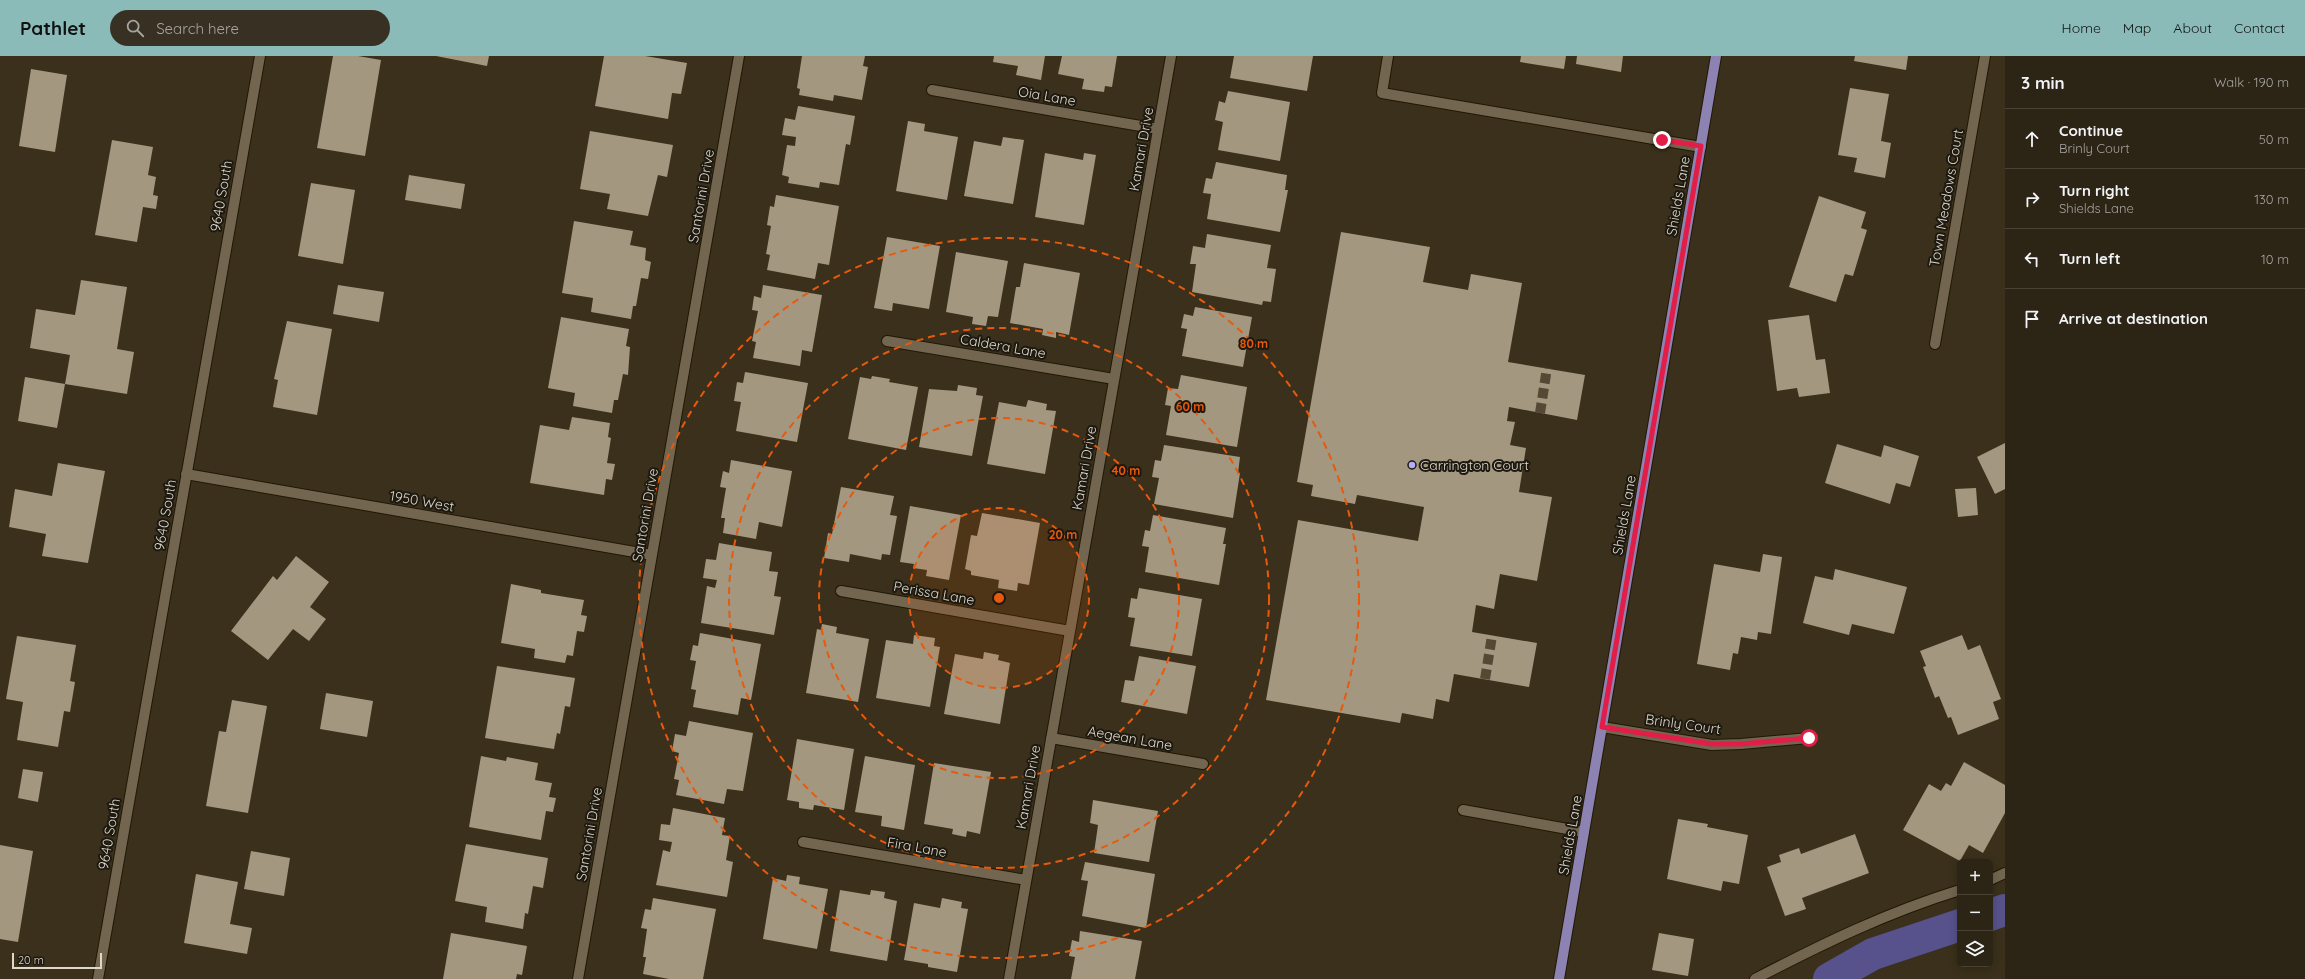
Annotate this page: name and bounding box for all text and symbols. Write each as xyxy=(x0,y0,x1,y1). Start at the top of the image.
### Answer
search box xyxy=(110,10,390,46)
text: Pathlet xyxy=(20,16,86,40)
icon: search xyxy=(124,17,146,39)
text: Search here xyxy=(156,19,239,38)
text: Home xyxy=(2062,19,2101,37)
text: Map xyxy=(2123,19,2151,37)
text: About xyxy=(2173,19,2212,37)
text: Contact xyxy=(2234,19,2285,37)
text: 3 min xyxy=(2021,72,2065,93)
text: Walk · 190 m xyxy=(2214,74,2289,90)
street label: Oia Lane xyxy=(1017,82,1077,110)
street label: Kamari Drive xyxy=(1125,105,1157,192)
text: Continue xyxy=(2059,121,2123,140)
street label: Town Meadows Court xyxy=(1925,128,1967,268)
icon: ahead xyxy=(2021,128,2043,150)
route end xyxy=(1653,131,1671,149)
text: 50 m xyxy=(2259,131,2289,147)
text: Brinly Court xyxy=(2059,140,2130,156)
street label: Santorini Drive xyxy=(684,148,718,244)
street label: Shields Lane xyxy=(1662,155,1694,237)
street label: 9640 South xyxy=(206,159,236,233)
text: Turn right xyxy=(2059,181,2130,200)
icon: right xyxy=(2021,188,2043,210)
text: 130 m xyxy=(2254,191,2289,207)
text: Shields Lane xyxy=(2059,200,2134,216)
icon: left xyxy=(2021,248,2043,270)
text: Turn left xyxy=(2059,249,2121,268)
text: 10 m xyxy=(2261,251,2289,267)
icon: arrive xyxy=(2021,308,2043,330)
text: Arrive at destination xyxy=(2059,309,2208,328)
street label: Caldera Lane xyxy=(959,330,1047,362)
text: 80 m xyxy=(1240,336,1268,351)
text: 60 m xyxy=(1176,399,1204,414)
street label: Kamari Drive xyxy=(1068,424,1100,511)
place label: Carrington Court xyxy=(1420,456,1529,474)
marker: Carrington Court xyxy=(1407,460,1417,470)
text: 40 m xyxy=(1112,463,1140,478)
street label: Santorini Drive xyxy=(628,467,662,563)
street label: Shields Lane xyxy=(1608,474,1640,556)
street label: 9640 South xyxy=(150,478,180,552)
street label: 1950 West xyxy=(388,486,456,516)
text: 20 m xyxy=(1049,527,1077,542)
street label: Perissa Lane xyxy=(892,577,976,609)
centre of rings xyxy=(992,591,1006,605)
street label: Brinly Court xyxy=(1644,710,1722,738)
street label: Aegean Lane xyxy=(1086,722,1174,754)
route start xyxy=(1800,729,1818,747)
street label: Kamari Drive xyxy=(1012,743,1044,830)
street label: Santorini Drive xyxy=(572,786,606,882)
street label: Shields Lane xyxy=(1554,794,1586,876)
street label: 9640 South xyxy=(94,797,124,871)
street label: Fira Lane xyxy=(886,833,948,861)
map controls xyxy=(1957,859,1993,967)
button: + xyxy=(1957,859,1993,895)
button: − xyxy=(1957,895,1993,931)
button: layers xyxy=(1957,931,1993,967)
scale bar xyxy=(12,951,102,970)
text: 20 m xyxy=(18,953,44,967)

